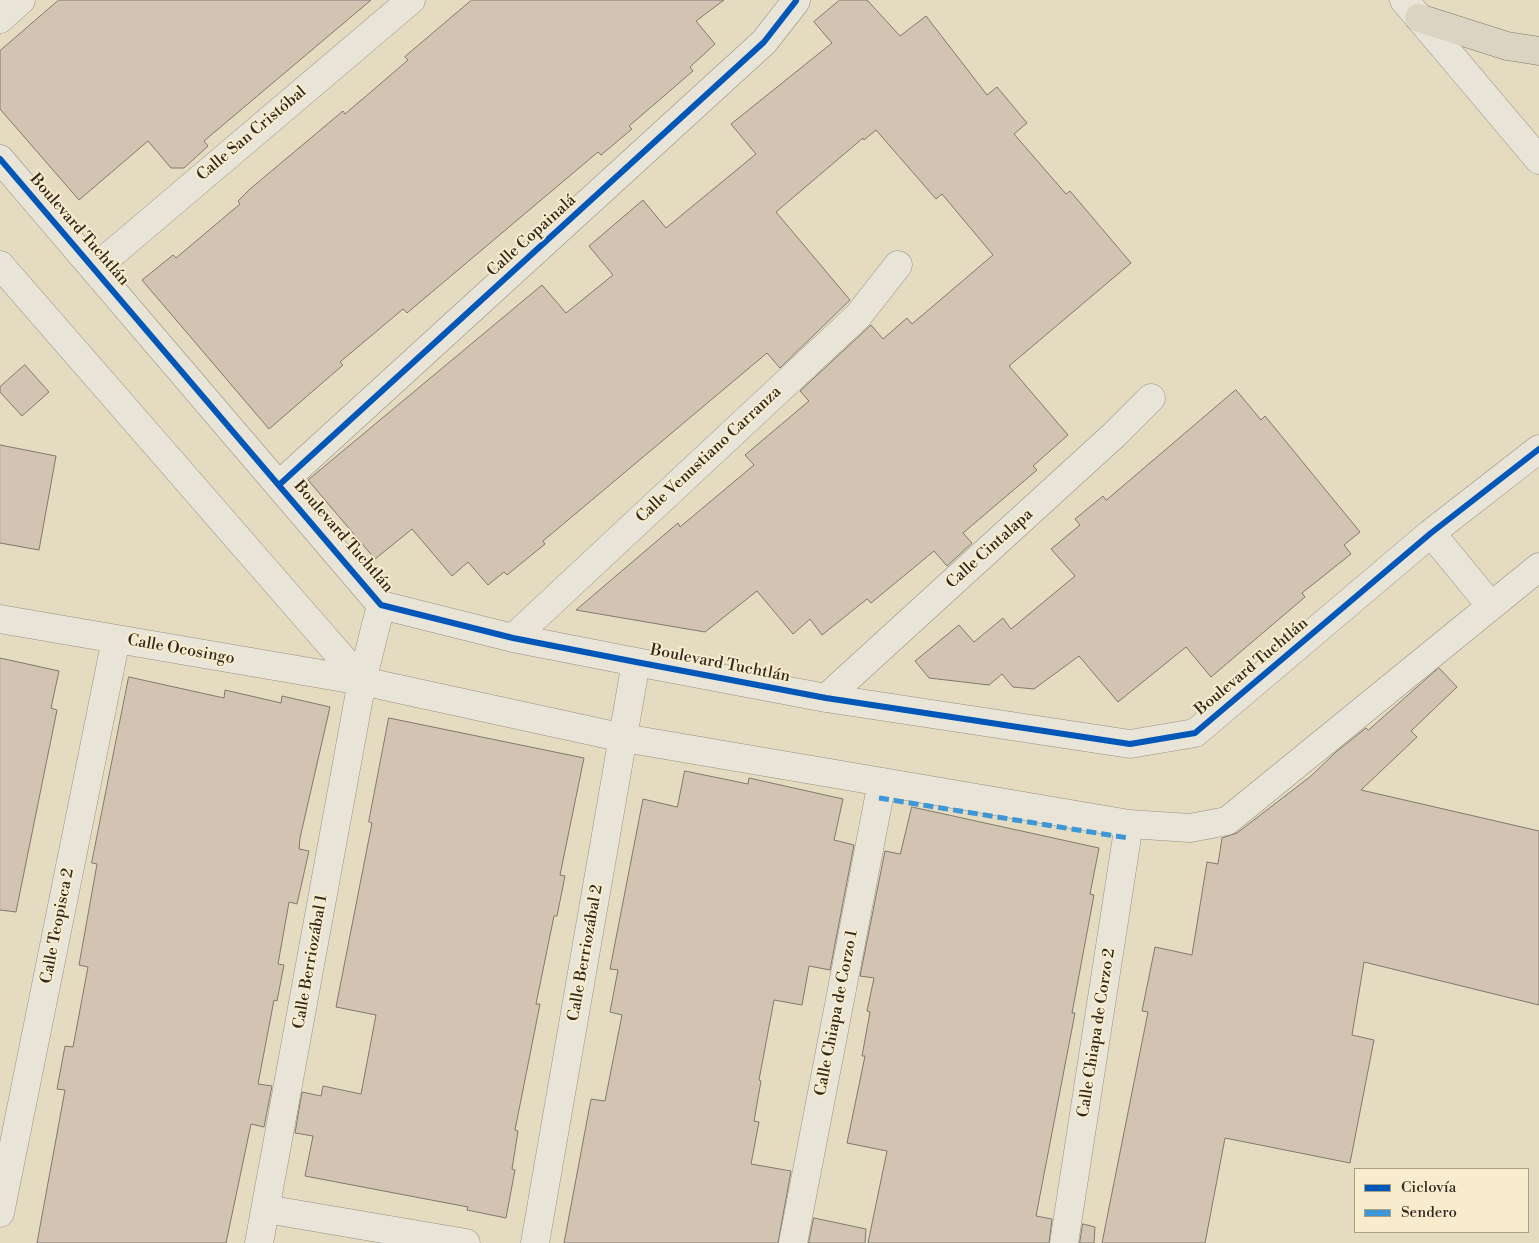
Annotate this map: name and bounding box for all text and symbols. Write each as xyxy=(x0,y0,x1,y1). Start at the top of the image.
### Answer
street label: Calle San Cristóbal xyxy=(193,83,311,185)
street label: Boulevard Tuchtlán xyxy=(25,170,133,290)
street label: Calle Copainalá xyxy=(484,191,580,281)
street label: Calle Venustiano Carranza xyxy=(632,383,786,527)
street label: Boulevard Tuchtlán xyxy=(289,477,397,597)
street label: Calle Cintalapa xyxy=(943,505,1037,593)
street label: Boulevard Tuchtlán xyxy=(1191,614,1313,720)
street label: Calle Ocosingo xyxy=(126,631,236,669)
street label: Boulevard Tuchtlán xyxy=(648,641,792,687)
street label: Calle Teopisca 2 xyxy=(37,867,79,985)
street label: Calle Berriozábal 2 xyxy=(565,883,607,1023)
street label: Calle Berriozábal 1 xyxy=(290,893,332,1031)
street label: Calle Chiapa de Corzo 1 xyxy=(811,928,863,1098)
street label: Calle Chiapa de Corzo 2 xyxy=(1074,947,1120,1119)
legend xyxy=(1354,1168,1529,1233)
text: Ciclovía xyxy=(1401,1178,1456,1197)
text: Sendero xyxy=(1401,1203,1457,1222)

